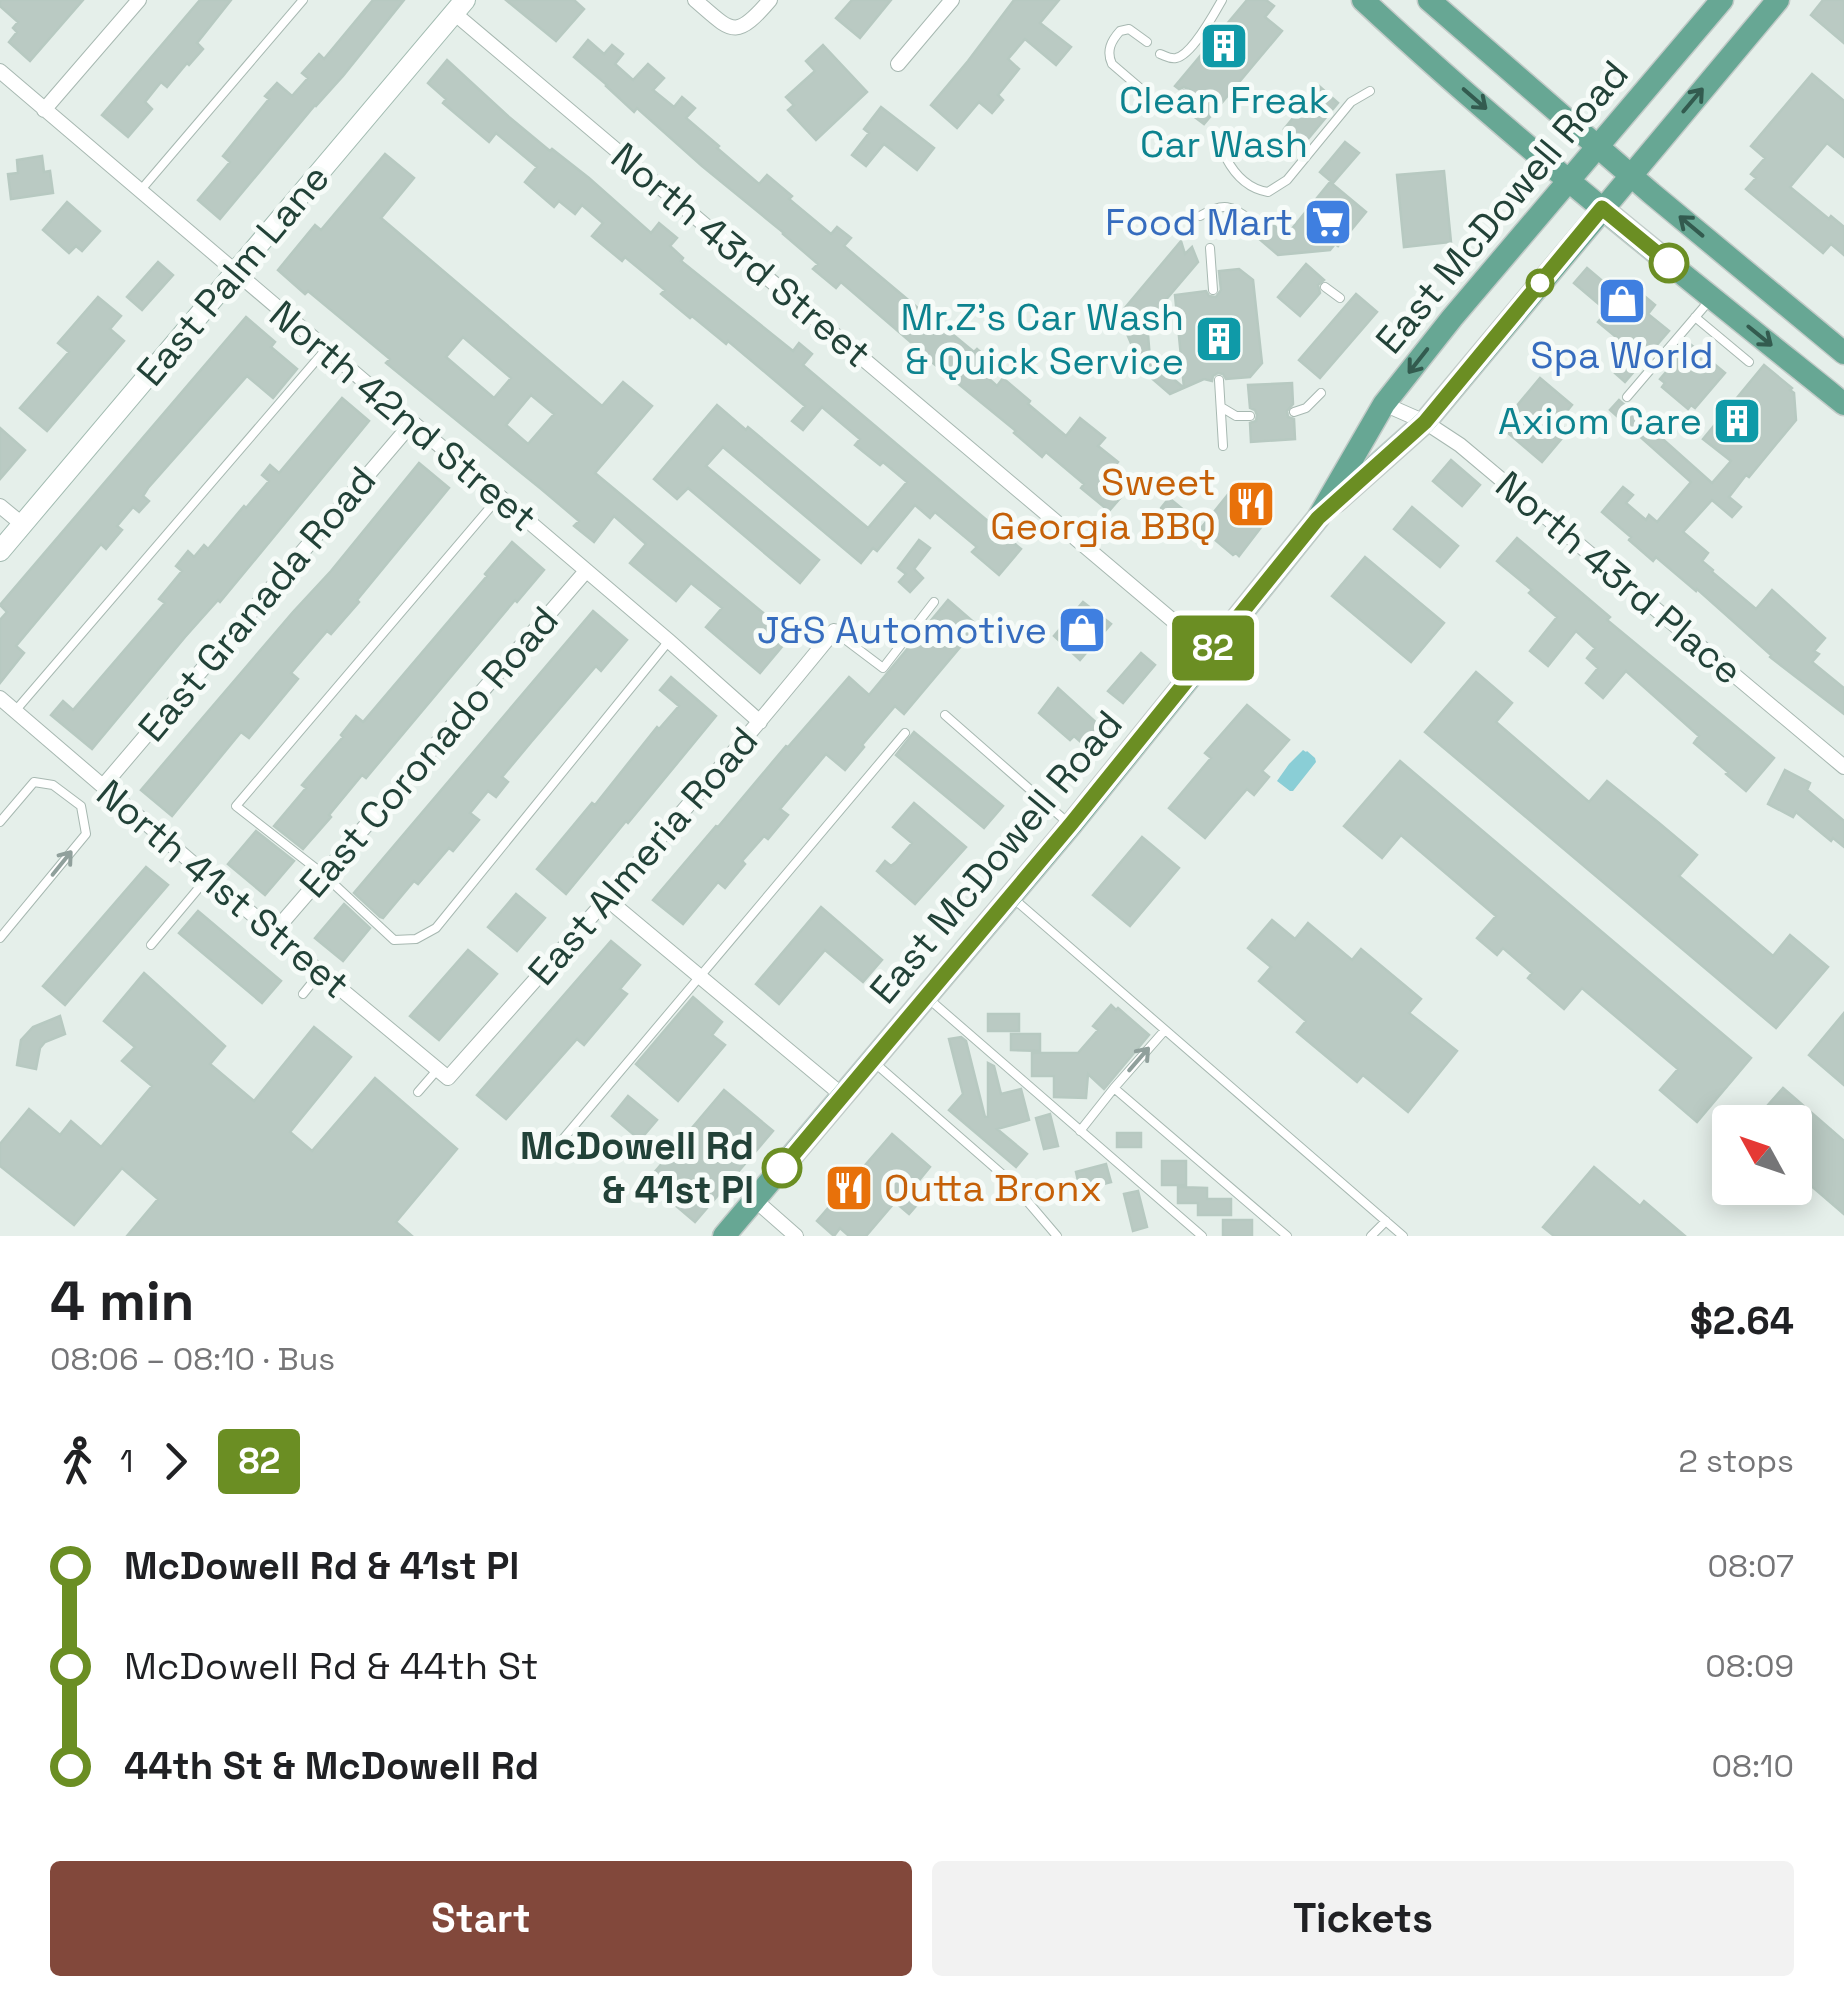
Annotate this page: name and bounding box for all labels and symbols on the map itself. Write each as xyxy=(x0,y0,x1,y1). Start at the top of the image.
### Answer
building icon: Clean Freak Car Wash xyxy=(1198,20,1250,72)
street label: East McDowell Road xyxy=(1365,51,1639,363)
place label: Clean Freak Car Wash xyxy=(1119,76,1329,168)
one-way arrow xyxy=(1462,88,1487,111)
one-way arrow xyxy=(1682,88,1704,114)
street label: North 43rd Street xyxy=(601,132,881,378)
street label: East Palm Lane xyxy=(126,154,340,396)
supermarket icon: Food Mart xyxy=(1302,196,1354,248)
place label: Food Mart xyxy=(1105,198,1293,246)
one-way arrow xyxy=(1678,215,1704,237)
unlabelled marker xyxy=(1650,244,1688,282)
unlabelled marker xyxy=(1527,270,1553,296)
shop icon: Spa World xyxy=(1596,275,1648,327)
street label: North 42nd Street xyxy=(260,290,546,542)
place label: Mr.Z's Car Wash & Quick Service xyxy=(901,293,1184,385)
building icon: Mr.Z's Car Wash & Quick Service xyxy=(1193,313,1245,365)
one-way arrow xyxy=(1746,325,1772,347)
place label: Spa World xyxy=(1530,331,1714,379)
one-way arrow xyxy=(1408,347,1429,374)
building icon: Axiom Care xyxy=(1711,395,1763,447)
place label: Axiom Care xyxy=(1498,397,1702,445)
street label: East Granada Road xyxy=(128,457,386,751)
place label: Sweet Georgia BBQ xyxy=(990,458,1216,550)
street label: North 43rd Place xyxy=(1486,461,1752,695)
restaurant icon: Sweet Georgia BBQ xyxy=(1225,478,1277,530)
street label: East Coronado Road xyxy=(289,596,569,908)
shop icon: J&S Automotive xyxy=(1056,604,1108,656)
place label: J&S Automotive xyxy=(757,606,1047,654)
line badge: 82 xyxy=(1168,616,1258,680)
street label: East McDowell Road xyxy=(859,701,1133,1013)
street label: East Almeria Road xyxy=(518,717,768,995)
street label: North 41st Street xyxy=(87,769,359,1009)
one-way arrow xyxy=(51,850,73,876)
one-way arrow xyxy=(1128,1047,1151,1072)
north arrow xyxy=(1712,1105,1812,1205)
place label: McDowell Rd & 41st Pl xyxy=(520,1122,754,1214)
marker: McDowell Rd & 41st Pl xyxy=(763,1149,801,1187)
restaurant icon: Outta Bronx xyxy=(823,1162,875,1214)
place label: Outta Bronx xyxy=(884,1164,1102,1212)

